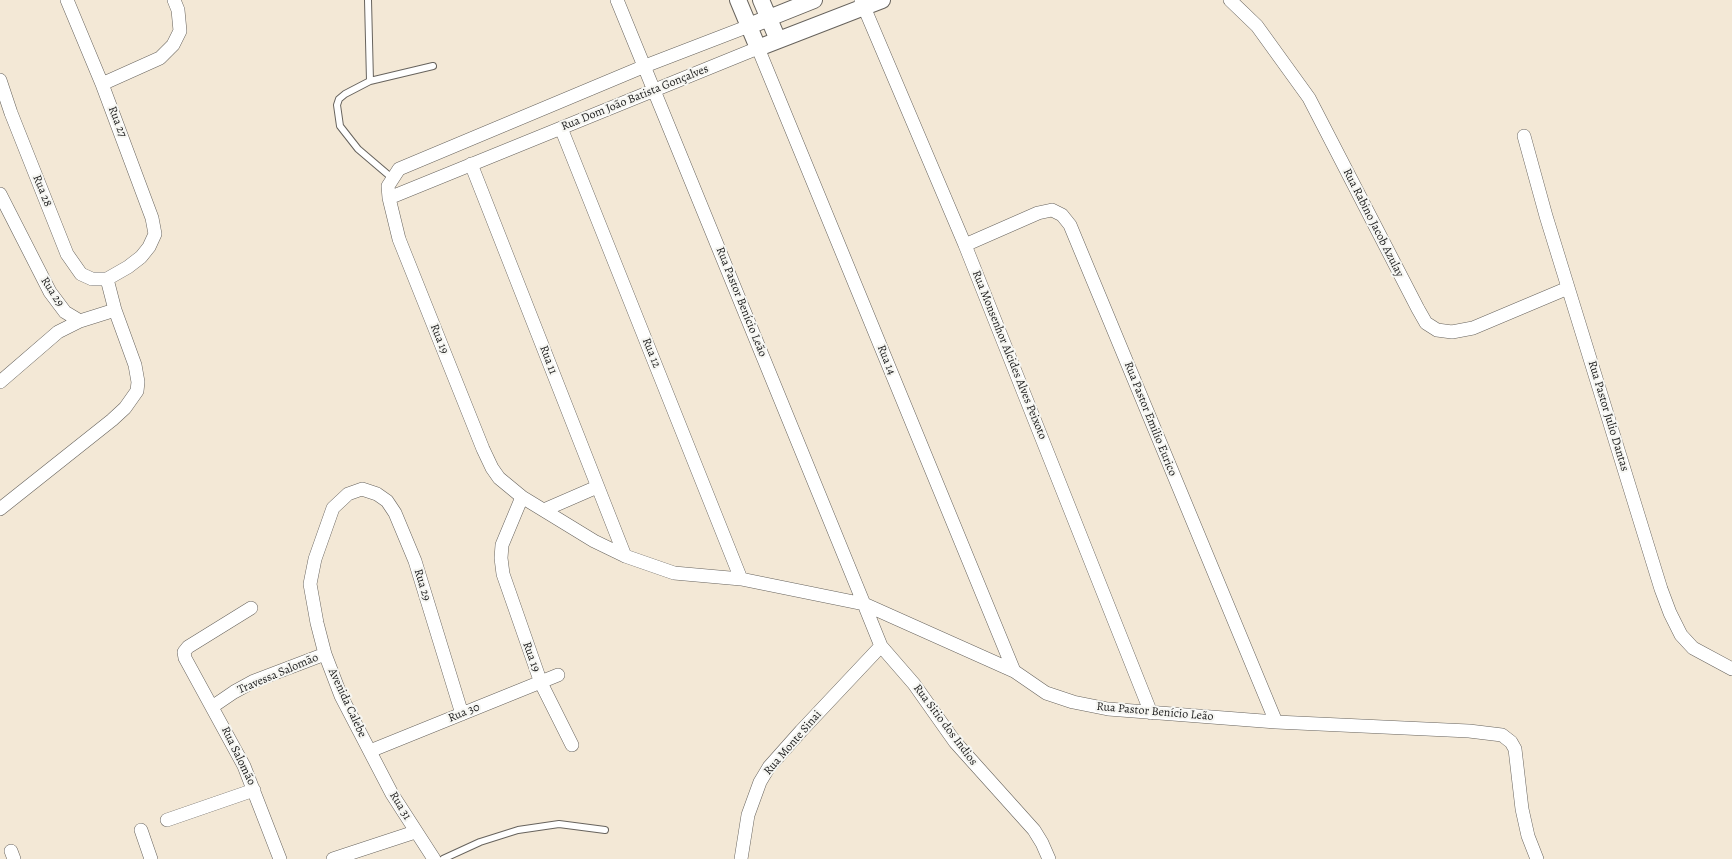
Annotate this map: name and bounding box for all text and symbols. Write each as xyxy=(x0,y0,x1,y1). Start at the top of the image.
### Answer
street label: Rua Dom João Batista Gonçalves xyxy=(559,62,711,134)
street label: Rua 27 xyxy=(105,104,129,140)
street label: Rua Rabino Jacob Azulay xyxy=(1339,166,1407,280)
street label: Rua 28 xyxy=(29,173,55,209)
street label: Rua Pastor Benício Leão xyxy=(712,245,770,359)
street label: Rua Monsenhor Alcides Alves Peixoto xyxy=(968,268,1050,442)
street label: Rua 29 xyxy=(37,274,67,310)
street label: Rua 19 xyxy=(427,322,451,356)
street label: Rua 12 xyxy=(638,336,664,370)
street label: Rua 14 xyxy=(874,343,898,377)
street label: Rua 11 xyxy=(536,344,560,376)
street label: Rua Pastor Julio Dantas xyxy=(1584,359,1632,473)
street label: Rua Pastor Emilio Eurico xyxy=(1120,360,1180,478)
street label: Rua 29 xyxy=(410,567,434,603)
street label: Rua 19 xyxy=(519,640,543,674)
street label: Travessa Salomão xyxy=(235,651,321,697)
street label: Avenida Calebe xyxy=(325,666,369,740)
street label: Rua Sitio dos Indios xyxy=(910,682,980,768)
street label: Rua 30 xyxy=(446,700,482,726)
street label: Rua Pastor Benício Leão xyxy=(1096,700,1214,724)
street label: Rua Monte Sinai xyxy=(761,708,825,778)
street label: Rua Salomão xyxy=(218,724,258,788)
street label: Rua 31 xyxy=(386,789,414,823)

